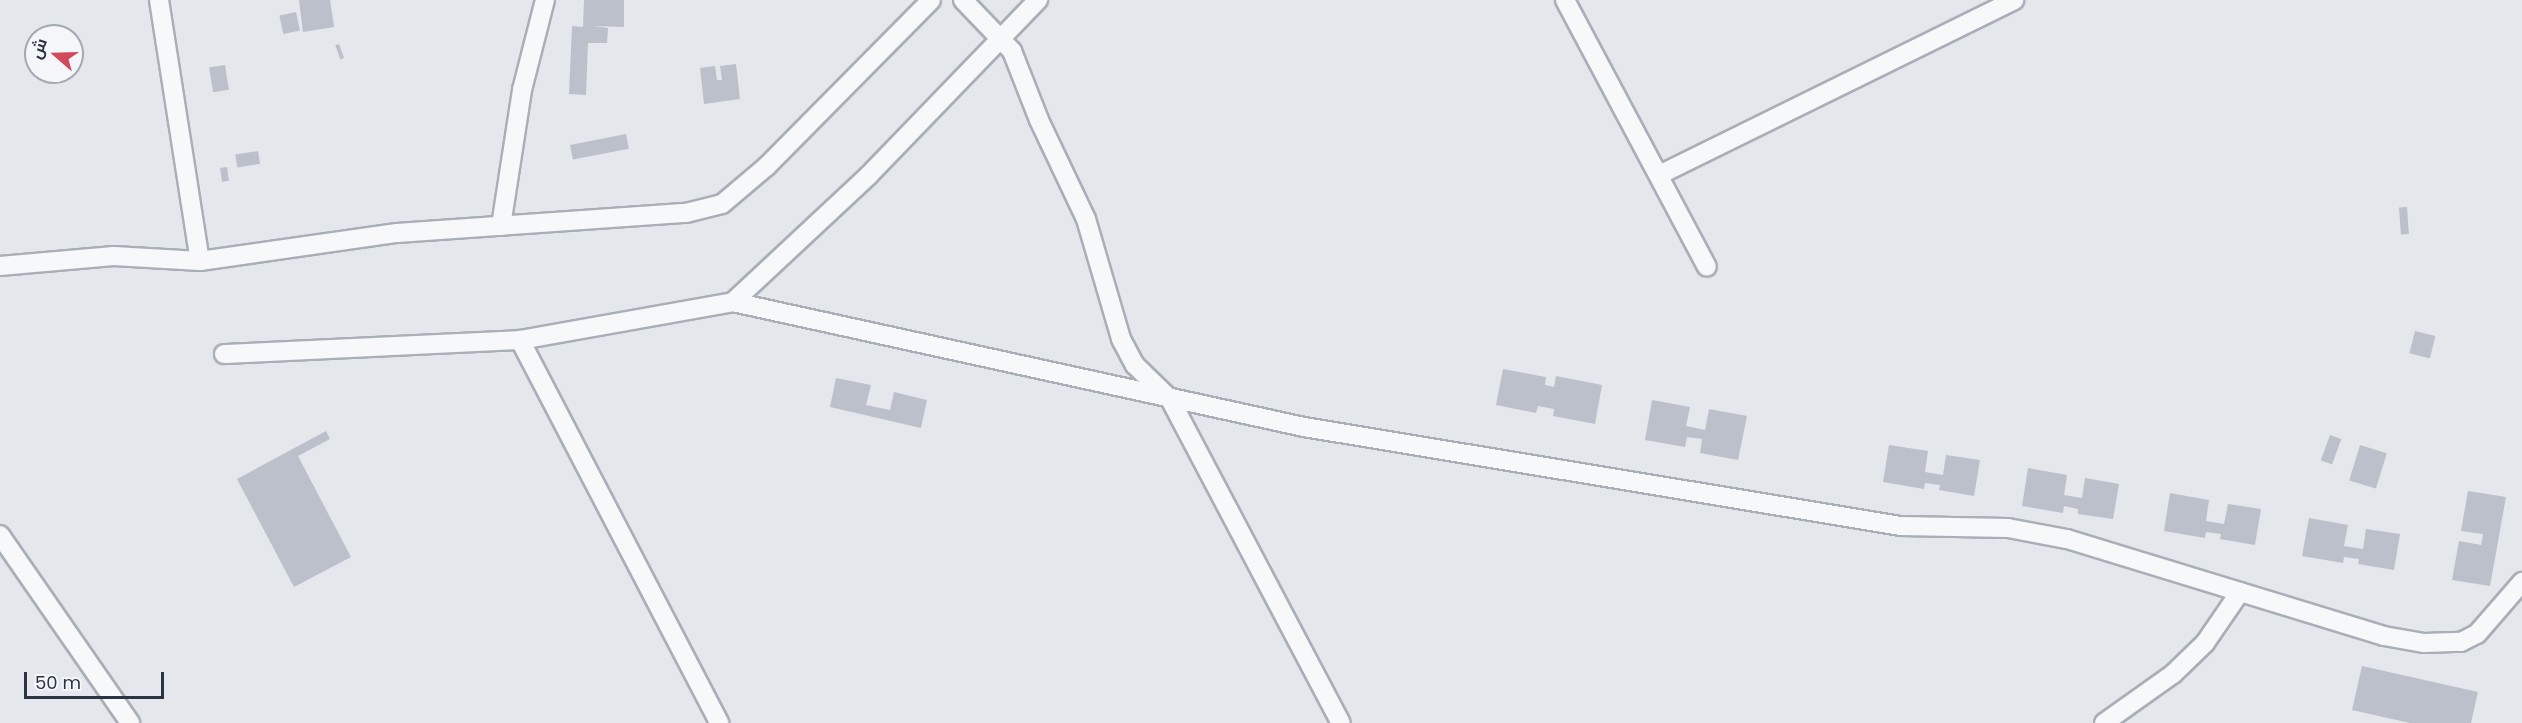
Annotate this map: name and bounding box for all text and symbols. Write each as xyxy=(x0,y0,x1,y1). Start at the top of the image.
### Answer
north arrow xyxy=(24,24,84,84)
text: ش xyxy=(24,35,53,62)
scale bar xyxy=(27,660,166,698)
text: 50 m xyxy=(35,670,81,695)

